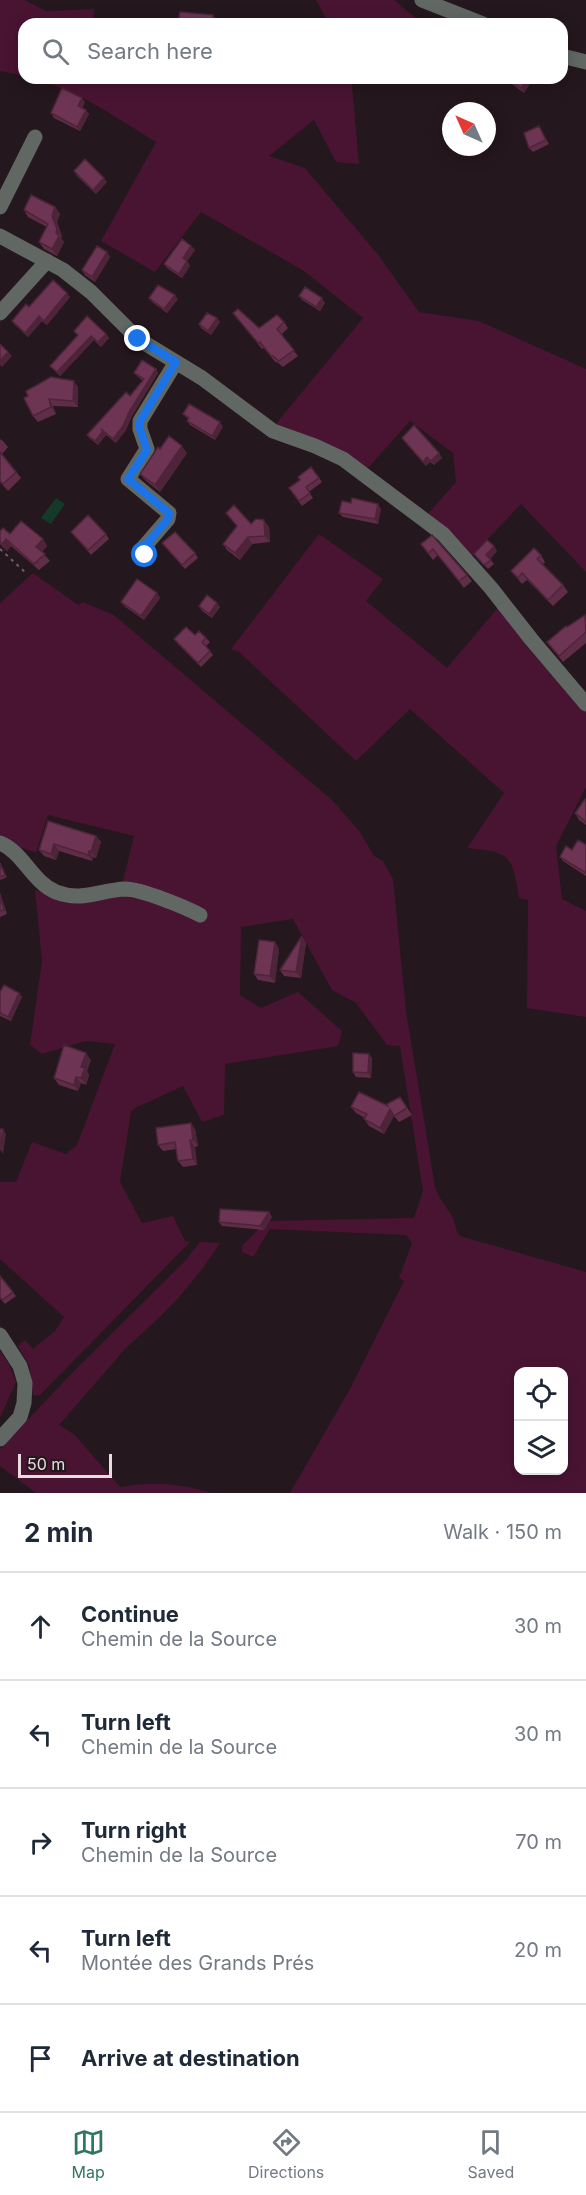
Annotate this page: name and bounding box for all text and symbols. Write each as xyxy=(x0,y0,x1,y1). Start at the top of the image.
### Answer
search box xyxy=(18,18,568,84)
icon: search xyxy=(39,35,72,68)
text: Search here xyxy=(87,38,213,64)
north arrow xyxy=(442,102,496,156)
route end xyxy=(124,325,150,351)
route start xyxy=(131,541,157,567)
map controls xyxy=(514,1367,568,1475)
button: locate xyxy=(514,1367,568,1421)
button: layers xyxy=(514,1421,568,1475)
scale bar xyxy=(18,1451,112,1478)
text: 50 m xyxy=(27,1454,65,1474)
text: 2 min xyxy=(24,1517,94,1548)
text: Walk · 150 m xyxy=(443,1520,562,1544)
text: Continue xyxy=(81,1601,179,1627)
icon: ahead xyxy=(24,1610,57,1643)
text: 30 m xyxy=(514,1614,562,1638)
text: Chemin de la Source xyxy=(81,1627,277,1651)
text: Turn left xyxy=(81,1709,171,1735)
icon: left xyxy=(24,1718,57,1751)
text: 30 m xyxy=(514,1722,562,1746)
text: Chemin de la Source xyxy=(81,1735,277,1759)
text: Turn right xyxy=(81,1817,187,1843)
icon: right xyxy=(24,1826,57,1859)
text: 70 m xyxy=(515,1830,562,1854)
text: Chemin de la Source xyxy=(81,1843,277,1867)
text: Turn left xyxy=(81,1925,171,1951)
icon: left xyxy=(24,1934,57,1967)
text: 20 m xyxy=(514,1938,562,1962)
text: Montée des Grands Prés xyxy=(81,1951,314,1975)
icon: arrive xyxy=(24,2042,57,2075)
text: Arrive at destination xyxy=(81,2045,300,2071)
tab: Map xyxy=(72,2126,105,2182)
tab: Directions xyxy=(248,2126,324,2182)
tab: Saved xyxy=(468,2126,514,2182)

